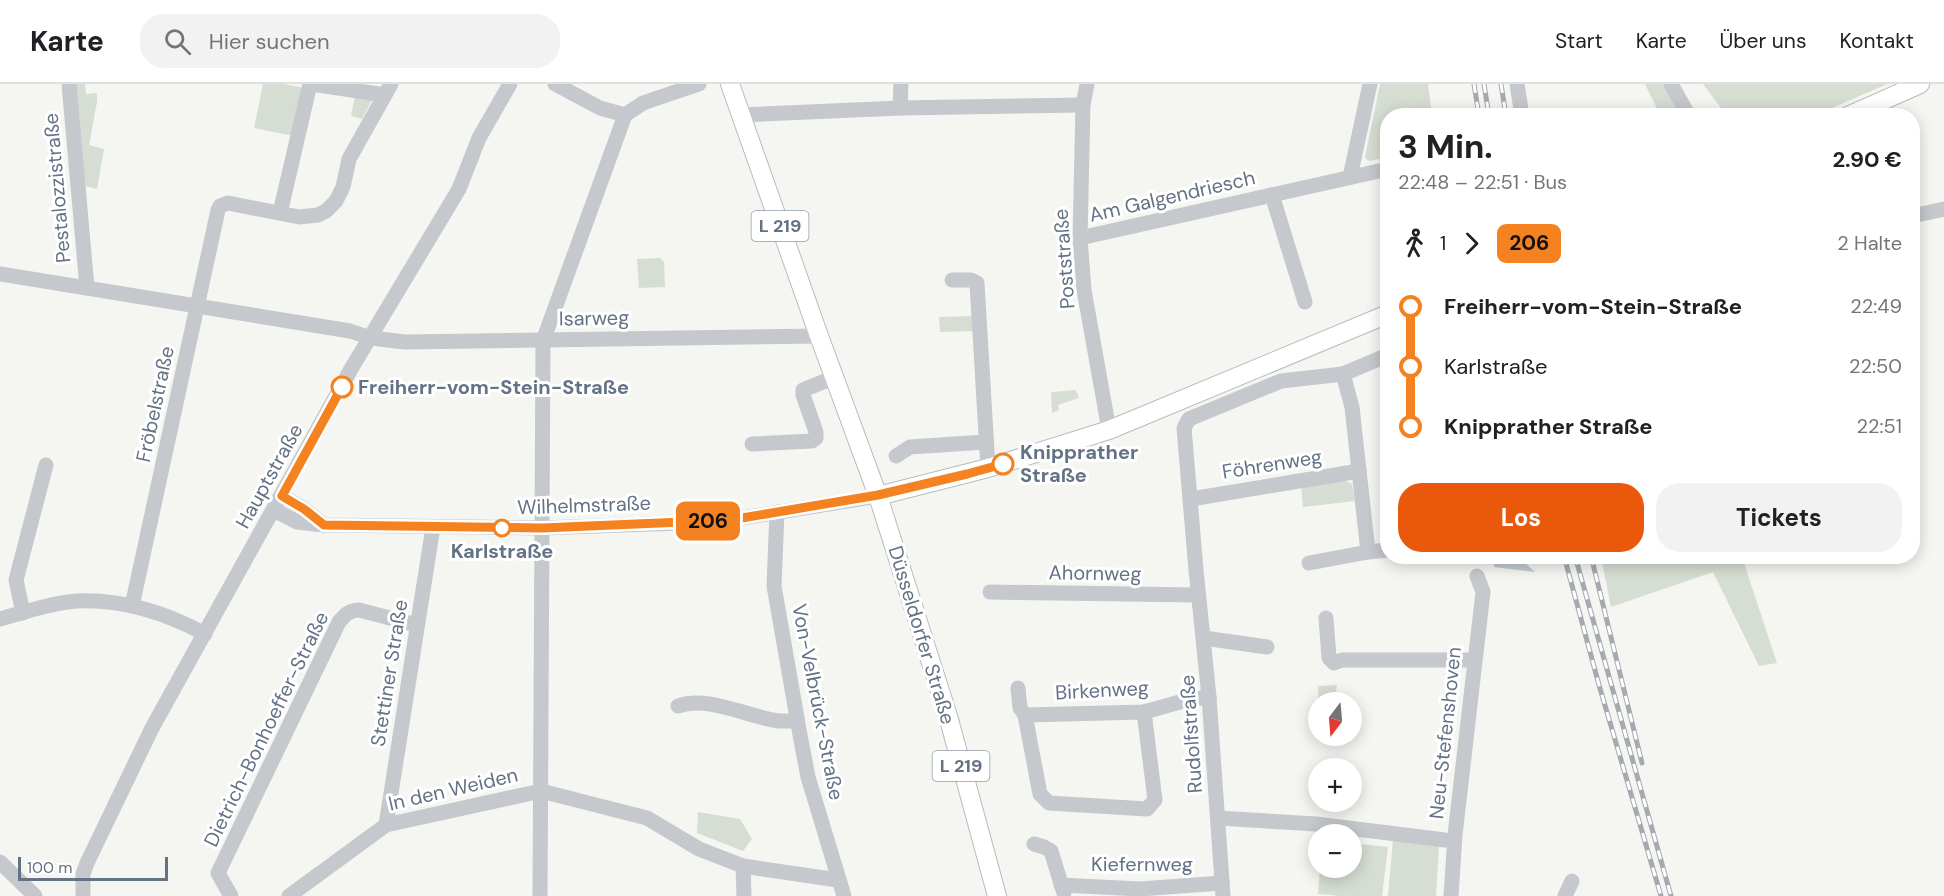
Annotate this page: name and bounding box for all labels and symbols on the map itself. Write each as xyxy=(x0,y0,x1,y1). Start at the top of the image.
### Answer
street label: Pestalozzistraße xyxy=(38,112,76,264)
street label: Am Galgendriesch xyxy=(1086,164,1258,228)
street label: Poststraße xyxy=(1048,208,1080,310)
road number: L 219 xyxy=(752,211,808,241)
street label: Isarweg xyxy=(559,304,629,332)
street label: Fröbelstraße xyxy=(130,344,180,464)
place label: Freiherr-vom-Stein-Straße xyxy=(358,374,629,400)
marker: Freiherr-vom-Stein-Straße xyxy=(331,376,353,398)
street label: Hauptstraße xyxy=(230,419,308,533)
place label: Knipprather Straße xyxy=(1020,439,1138,488)
street label: Föhrenweg xyxy=(1220,443,1324,485)
marker: Knipprather Straße xyxy=(992,453,1014,475)
street label: Wilhelmstraße xyxy=(517,490,651,520)
line badge: 206 xyxy=(674,502,742,540)
marker: Karlstraße xyxy=(493,519,511,537)
place label: Karlstraße xyxy=(451,538,553,564)
street label: Düsseldorfer Straße xyxy=(882,543,962,727)
street label: Ahornweg xyxy=(1048,559,1142,587)
street label: Stettiner Straße xyxy=(365,598,413,748)
street label: Von-Velbrück-Straße xyxy=(786,602,850,802)
street label: Dietrich-Bonhoeffer-Straße xyxy=(198,607,334,851)
street label: Neu-Stefenshoven xyxy=(1423,646,1467,820)
street label: Rudolfstraße xyxy=(1174,674,1208,794)
street label: Birkenweg xyxy=(1054,675,1150,705)
north arrow xyxy=(1308,692,1362,746)
road number: L 219 xyxy=(932,751,990,781)
street label: In den Weiden xyxy=(386,761,520,817)
street label: Kiefernweg xyxy=(1091,851,1193,877)
scale bar xyxy=(18,854,168,882)

